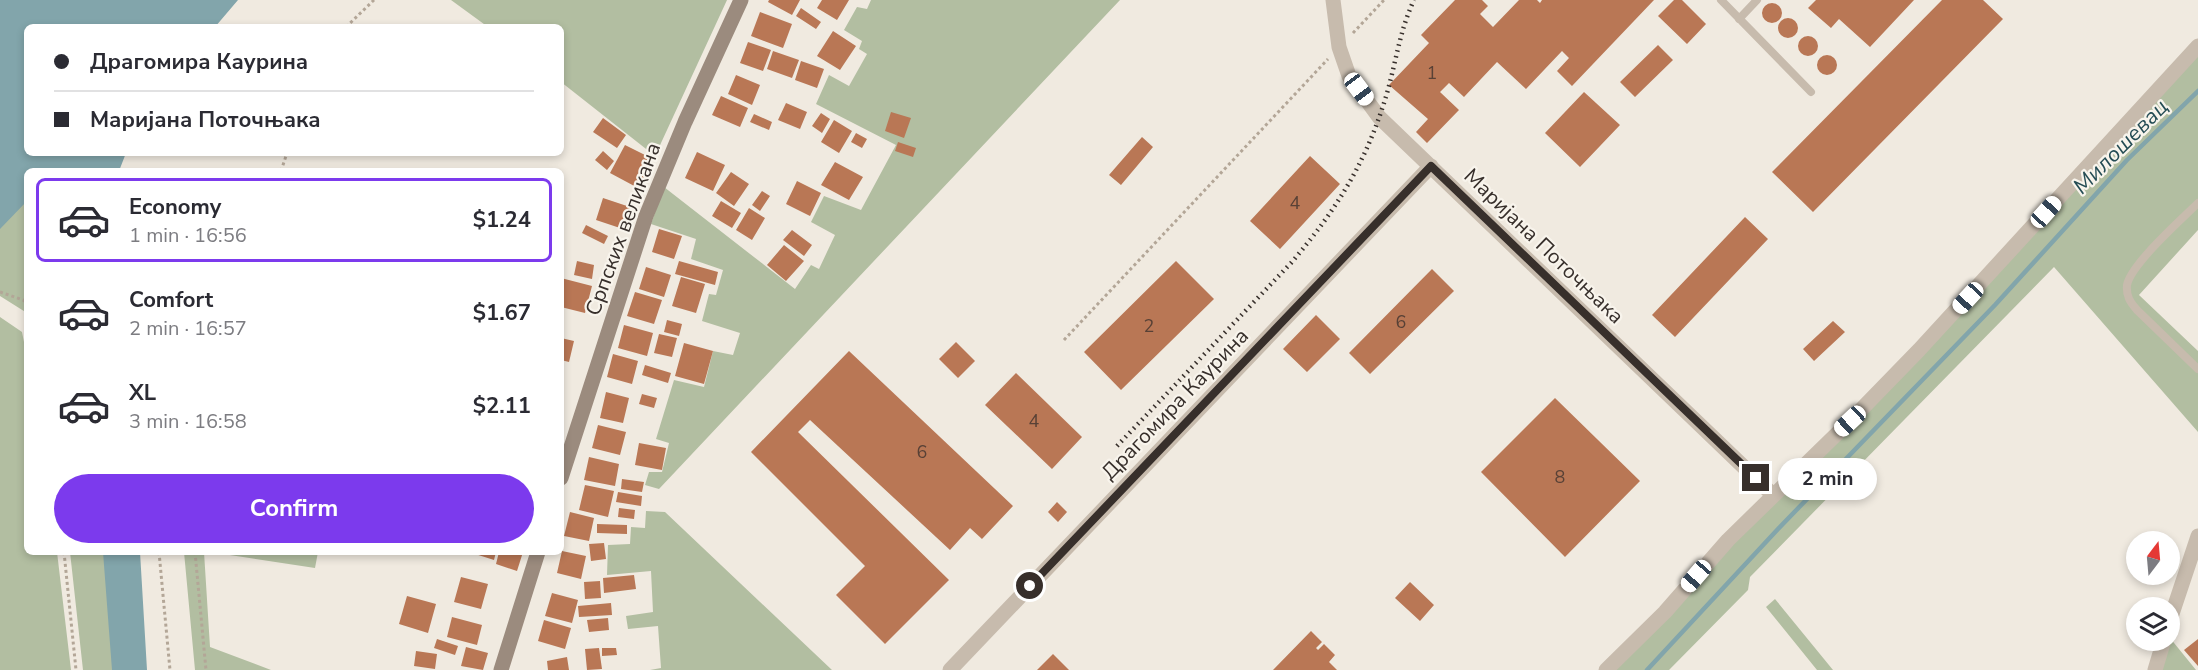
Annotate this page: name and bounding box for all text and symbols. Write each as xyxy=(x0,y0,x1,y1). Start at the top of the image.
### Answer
text: Драгомира Каурина xyxy=(90,47,308,77)
house number: 1 xyxy=(1427,61,1437,85)
car xyxy=(1341,69,1377,109)
water label: Милошевац xyxy=(2067,93,2175,201)
text: Маријана Поточњака xyxy=(90,105,321,135)
street label: Српских великана xyxy=(579,139,667,319)
street label: Маријана Поточњака xyxy=(1458,162,1630,330)
house number: 4 xyxy=(1290,191,1301,215)
text: Economy xyxy=(129,192,221,222)
icon: car xyxy=(57,193,111,247)
car xyxy=(2027,193,2065,231)
text: $1.24 xyxy=(473,205,531,235)
text: 1 min · 16:56 xyxy=(129,222,247,249)
car xyxy=(1949,279,1987,317)
text: Comfort xyxy=(129,285,213,315)
icon: car xyxy=(57,286,111,340)
text: $1.67 xyxy=(473,298,531,328)
house number: 6 xyxy=(1396,310,1406,334)
house number: 2 xyxy=(1144,314,1154,338)
text: 2 min · 16:57 xyxy=(129,315,247,342)
street label: Драгомира Каурина xyxy=(1095,322,1255,486)
text: XL xyxy=(129,378,156,408)
icon: car xyxy=(57,379,111,433)
text: $2.11 xyxy=(473,391,531,421)
car xyxy=(1831,402,1869,440)
text: 3 min · 16:58 xyxy=(129,408,247,435)
house number: 4 xyxy=(1029,409,1040,433)
house number: 6 xyxy=(917,440,927,464)
callout: 2 min xyxy=(1777,457,1876,499)
route end xyxy=(1742,464,1769,491)
house number: 8 xyxy=(1555,465,1565,489)
text: 2 min xyxy=(1802,465,1853,492)
button: Confirm xyxy=(54,474,534,543)
north arrow xyxy=(2126,531,2180,585)
map controls xyxy=(2126,531,2180,651)
car xyxy=(1677,557,1715,595)
route start xyxy=(1016,572,1043,599)
button: layers xyxy=(2126,597,2180,651)

